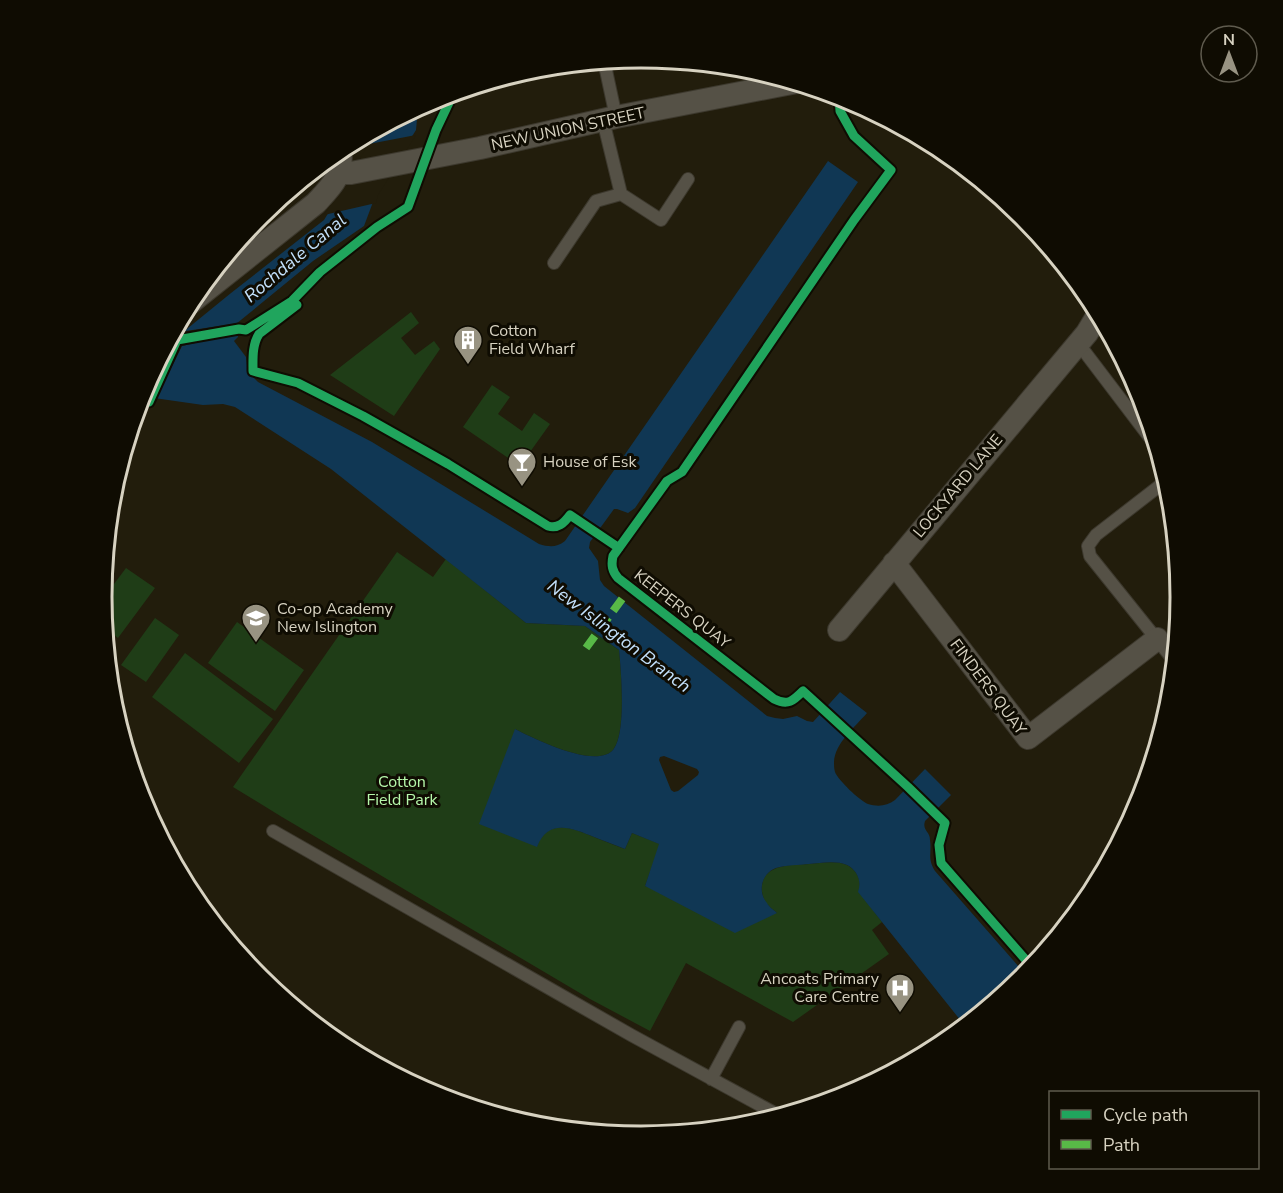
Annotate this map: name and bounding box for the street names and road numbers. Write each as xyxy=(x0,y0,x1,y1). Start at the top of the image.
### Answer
street label: NEW UNION STREET xyxy=(489,102,647,156)
street label: LOCKYARD LANE xyxy=(908,430,1008,542)
street label: KEEPERS QUAY xyxy=(629,564,735,654)
street label: FINDERS QUAY xyxy=(945,635,1032,740)

